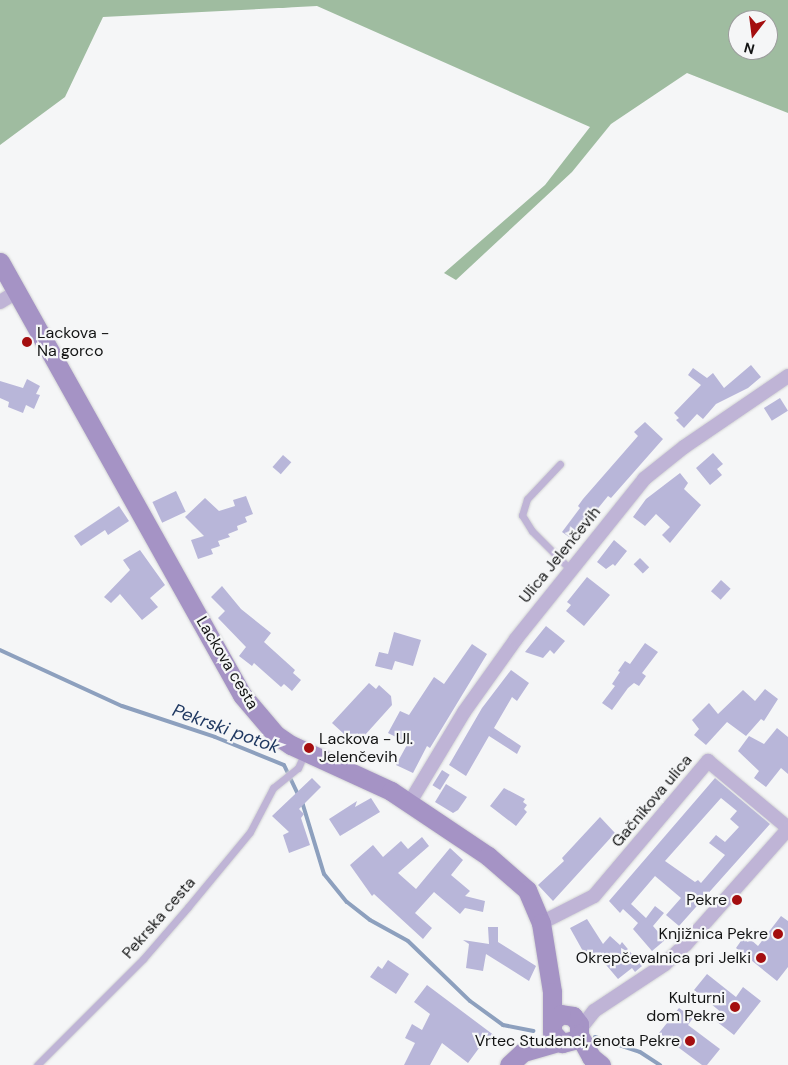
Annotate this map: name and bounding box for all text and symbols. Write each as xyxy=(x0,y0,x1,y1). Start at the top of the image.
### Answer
north arrow xyxy=(728,10,778,60)
text: N xyxy=(742,39,757,59)
place label: Lackova - Na gorco xyxy=(37,323,110,361)
marker: Lackova - Na gorco xyxy=(21,336,33,348)
street label: Ulica Jelenčevih xyxy=(515,503,605,607)
street label: Lackova cesta xyxy=(192,613,262,713)
water label: Pekrski potok xyxy=(170,700,282,758)
place label: Lackova - Ul. Jelenčevih xyxy=(319,729,413,767)
marker: Lackova - Ul. Jelenčevih xyxy=(303,742,315,754)
street label: Gačnikova ulica xyxy=(608,751,696,851)
street label: Pekrska cesta xyxy=(118,873,200,963)
place label: Pekre xyxy=(686,890,727,910)
marker: Pekre xyxy=(731,894,743,906)
place label: Knjižnica Pekre xyxy=(659,924,768,944)
marker: Knjižnica Pekre xyxy=(772,928,784,940)
place label: Okrepčevalnica pri Jelki xyxy=(576,948,751,968)
marker: Okrepčevalnica pri Jelki xyxy=(755,952,767,964)
place label: Kulturni dom Pekre xyxy=(646,988,725,1026)
marker: Kulturni dom Pekre xyxy=(729,1001,741,1013)
place label: Vrtec Studenci, enota Pekre xyxy=(475,1031,680,1051)
marker: Vrtec Studenci, enota Pekre xyxy=(684,1035,696,1047)

